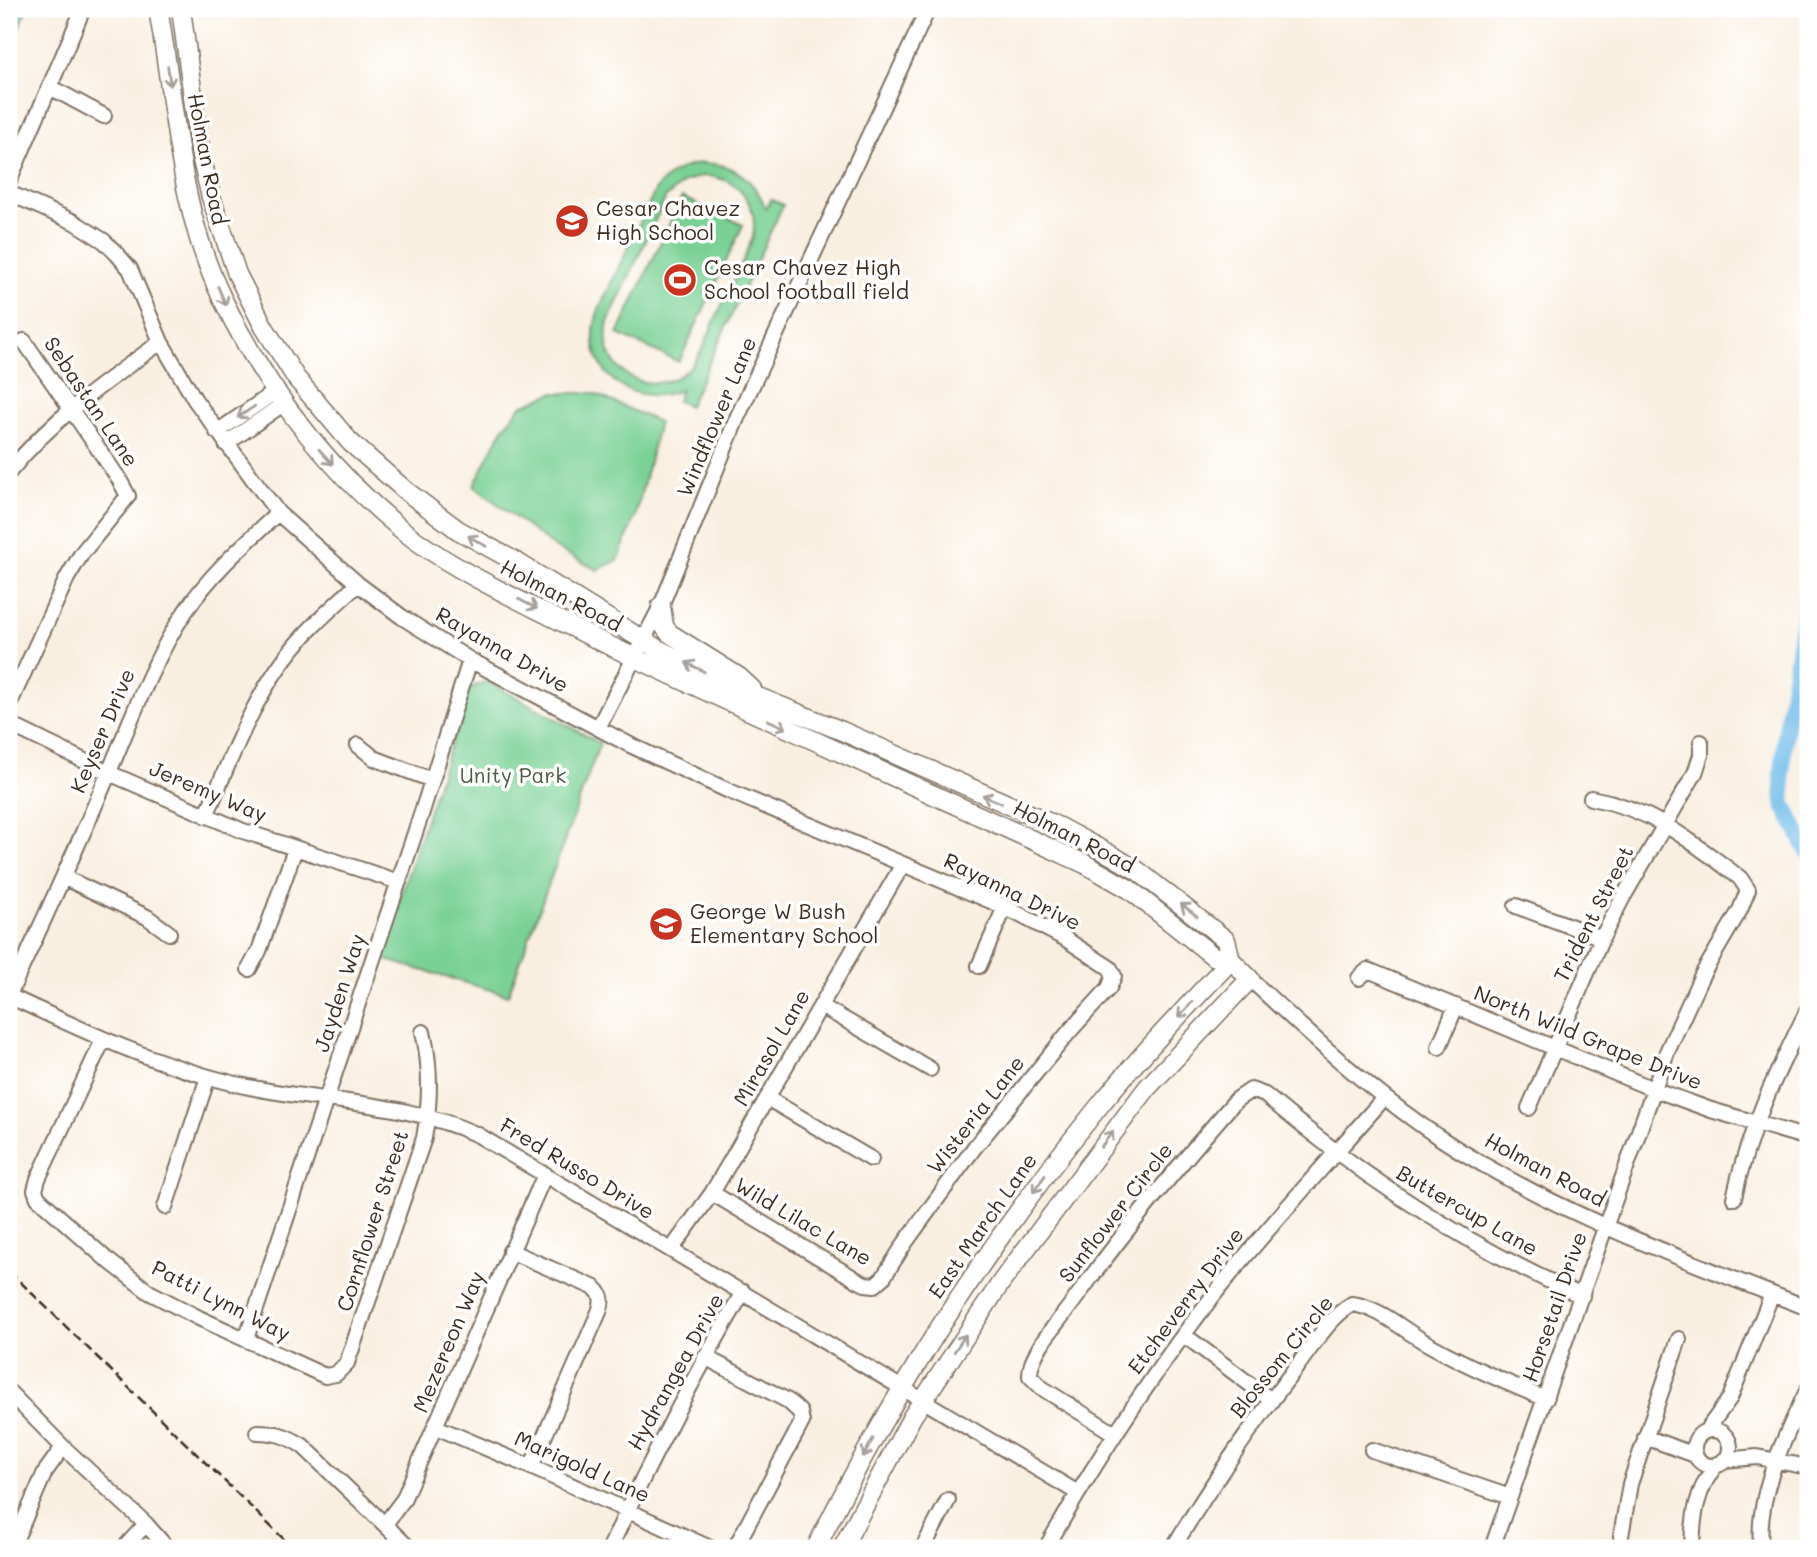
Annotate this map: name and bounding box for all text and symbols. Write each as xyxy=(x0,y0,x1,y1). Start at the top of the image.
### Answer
one-way arrow xyxy=(162,64,175,87)
street label: Holman Road xyxy=(183,91,234,227)
place label: Cesar Chavez High School xyxy=(596,194,740,245)
school or university icon: Cesar Chavez High School xyxy=(553,202,591,240)
place label: Cesar Chavez High School football field xyxy=(704,253,909,304)
sports icon: Cesar Chavez High School football field xyxy=(661,261,699,299)
one-way arrow xyxy=(216,285,229,306)
street label: Sebastan Lane xyxy=(39,331,146,471)
street label: Windflower Lane xyxy=(670,332,761,500)
one-way arrow xyxy=(237,405,256,419)
one-way arrow xyxy=(317,448,333,466)
one-way arrow xyxy=(467,534,488,547)
street label: Holman Road xyxy=(496,552,627,637)
one-way arrow xyxy=(517,598,538,611)
street label: Rayanna Drive xyxy=(431,600,574,698)
one-way arrow xyxy=(685,660,706,674)
street label: Keyser Drive xyxy=(63,664,140,797)
one-way arrow xyxy=(766,718,787,731)
street label: Jeremy Way xyxy=(146,754,271,827)
park label: Unity Park xyxy=(460,761,566,788)
one-way arrow xyxy=(982,792,1003,805)
street label: Holman Road xyxy=(1009,793,1140,878)
street label: Trident Street xyxy=(1547,841,1639,986)
street label: Rayanna Drive xyxy=(940,846,1086,935)
place label: George W Bush Elementary School xyxy=(690,897,878,948)
one-way arrow xyxy=(1180,903,1199,918)
school or university icon: George W Bush Elementary School xyxy=(647,905,685,943)
street label: Jayden Way xyxy=(307,930,370,1055)
street label: North Wild Grape Drive xyxy=(1470,978,1707,1095)
street label: Mirasol Lane xyxy=(726,984,815,1110)
one-way arrow xyxy=(1176,1001,1193,1018)
street label: Wisteria Lane xyxy=(920,1049,1029,1179)
street label: Fred Russo Drive xyxy=(496,1111,660,1224)
street label: Holman Road xyxy=(1481,1125,1611,1212)
street label: Cornflower Street xyxy=(330,1127,414,1315)
one-way arrow xyxy=(1100,1130,1114,1149)
street label: Sunflower Circle xyxy=(1052,1137,1178,1287)
street label: East March Lane xyxy=(922,1147,1042,1303)
street label: Buttercup Lane xyxy=(1392,1158,1543,1261)
street label: Wild Lilac Lane xyxy=(730,1171,877,1271)
one-way arrow xyxy=(1032,1174,1046,1193)
street label: Etcheverry Drive xyxy=(1121,1221,1249,1379)
street label: Horsetail Drive xyxy=(1515,1228,1592,1385)
street label: Patti Lynn Way xyxy=(148,1253,296,1346)
street label: Mezereon Way xyxy=(406,1267,490,1416)
street label: Hydrangea Drive xyxy=(620,1288,729,1454)
street label: Blossom Circle xyxy=(1223,1289,1338,1423)
one-way arrow xyxy=(953,1334,967,1354)
street label: Marigold Lane xyxy=(511,1424,655,1508)
one-way arrow xyxy=(861,1437,874,1458)

